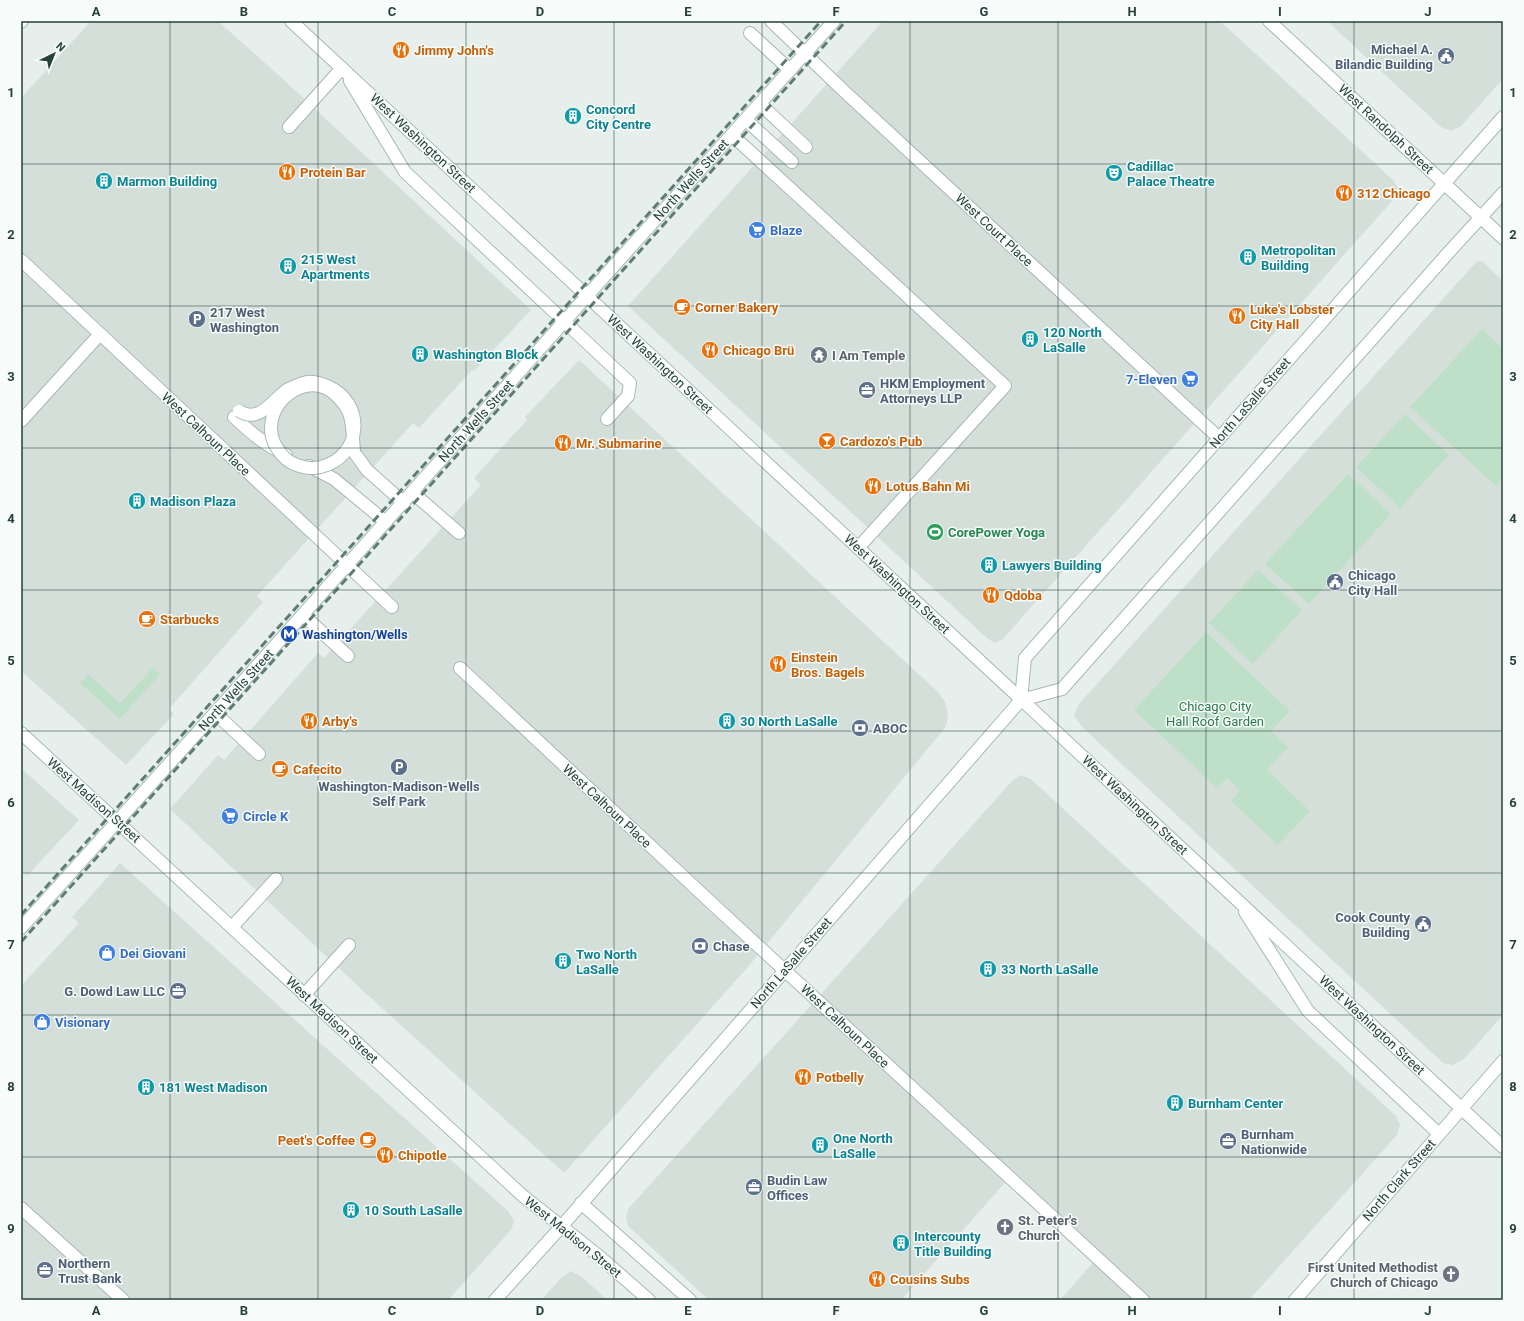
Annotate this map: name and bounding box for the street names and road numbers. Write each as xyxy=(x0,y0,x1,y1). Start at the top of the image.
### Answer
street label: West Randolph Street xyxy=(1335,81,1437,177)
street label: West Washington Street xyxy=(367,90,479,196)
street label: North Wells Street xyxy=(650,136,732,224)
street label: West Court Place xyxy=(952,190,1036,270)
street label: West Washington Street xyxy=(604,311,716,417)
street label: North LaSalle Street xyxy=(1206,354,1294,452)
street label: North Wells Street xyxy=(435,377,517,465)
street label: West Calhoun Place xyxy=(159,389,253,479)
street label: West Washington Street xyxy=(841,531,953,637)
street label: North Wells Street xyxy=(195,646,277,734)
street label: West Washington Street xyxy=(1079,752,1191,858)
street label: West Madison Street xyxy=(44,754,144,846)
street label: West Calhoun Place xyxy=(560,761,654,851)
street label: North LaSalle Street xyxy=(747,914,835,1012)
street label: West Washington Street xyxy=(1316,972,1428,1078)
street label: West Madison Street xyxy=(283,974,381,1066)
street label: West Calhoun Place xyxy=(798,981,892,1071)
street label: North Clark Street xyxy=(1359,1136,1439,1224)
street label: West Madison Street xyxy=(522,1193,624,1281)

